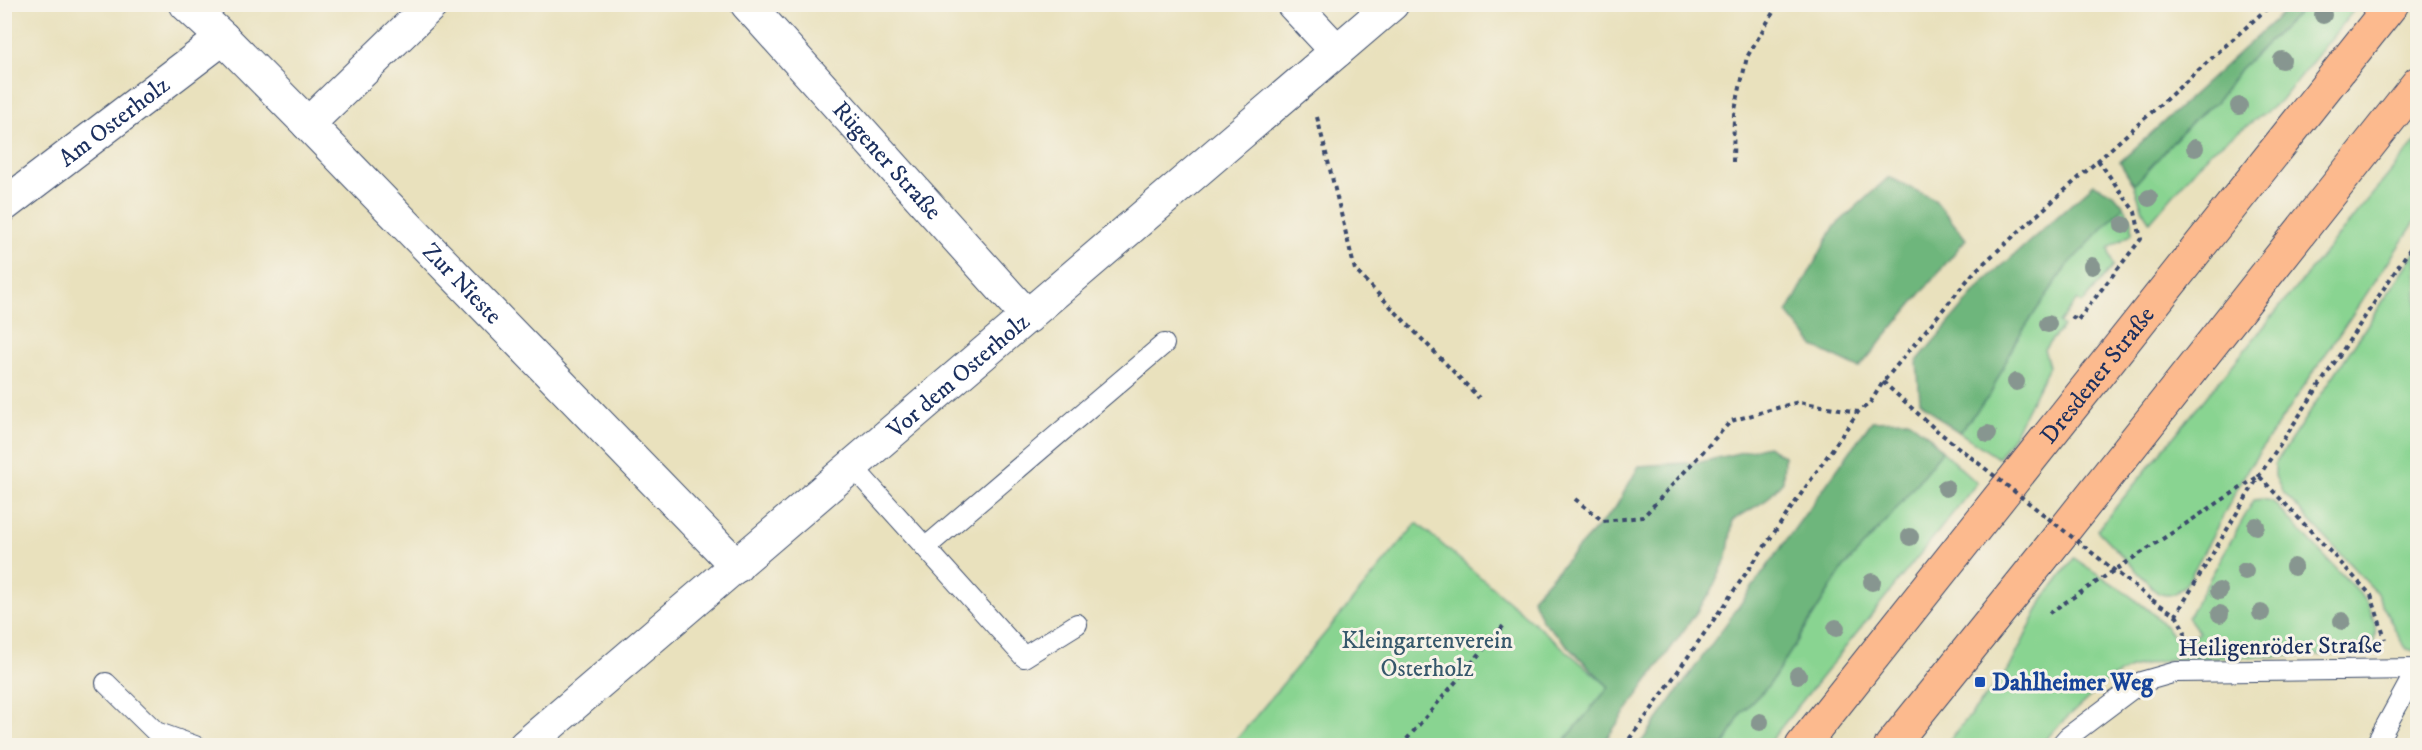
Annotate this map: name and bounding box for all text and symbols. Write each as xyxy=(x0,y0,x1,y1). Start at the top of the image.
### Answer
street label: Am Osterholz xyxy=(53,70,176,174)
street label: Rügener Straße xyxy=(825,95,948,227)
street label: Zur Nieste xyxy=(416,237,508,331)
street label: Dresdener Straße xyxy=(2034,301,2162,450)
street label: Vor dem Osterholz xyxy=(881,307,1037,446)
park label: Kleingartenverein Osterholz xyxy=(1341,626,1513,684)
street label: Heiligenröder Straße xyxy=(2178,630,2382,664)
place label: Dahlheimer Weg xyxy=(1992,668,2154,698)
marker: Dahlheimer Weg xyxy=(1973,675,1987,689)

